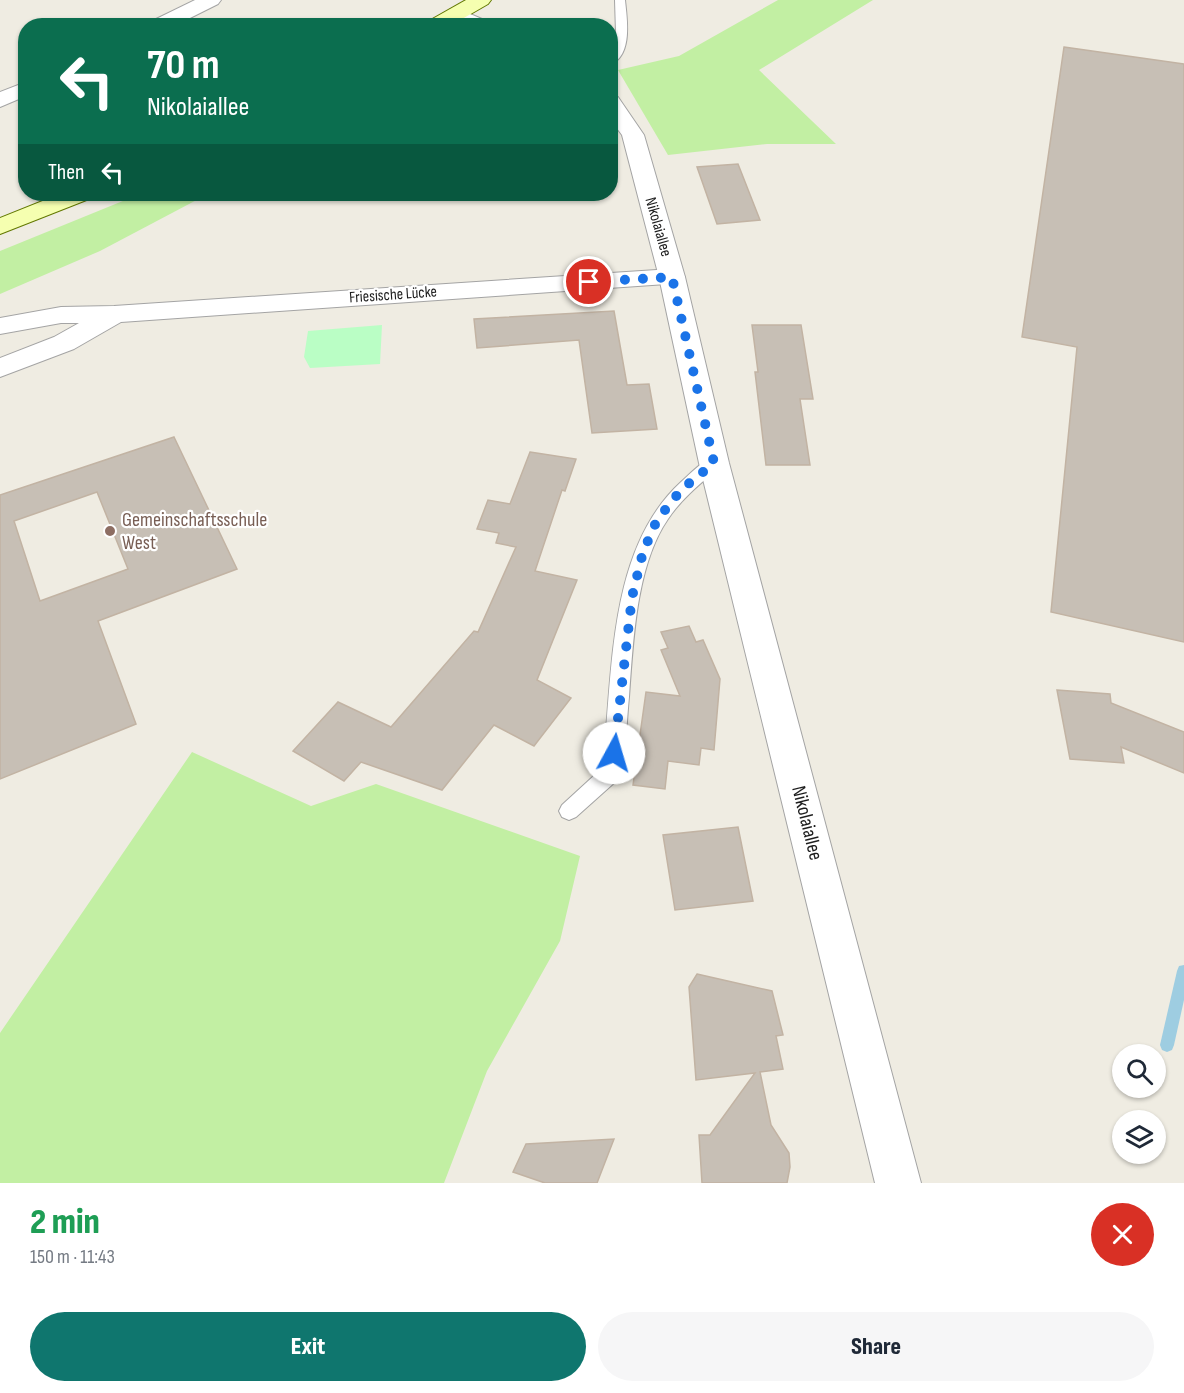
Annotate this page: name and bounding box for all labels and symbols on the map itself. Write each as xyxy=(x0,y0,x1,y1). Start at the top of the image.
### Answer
street label: Nikolaiallee xyxy=(640,195,676,259)
pin xyxy=(563,256,614,307)
street label: Friesische Lücke xyxy=(348,282,438,308)
place label: Gemeinschaftsschule West xyxy=(122,508,267,555)
marker: Gemeinschaftsschule West xyxy=(103,524,117,538)
position arrow xyxy=(582,721,646,785)
street label: Nikolaiallee xyxy=(786,783,828,863)

